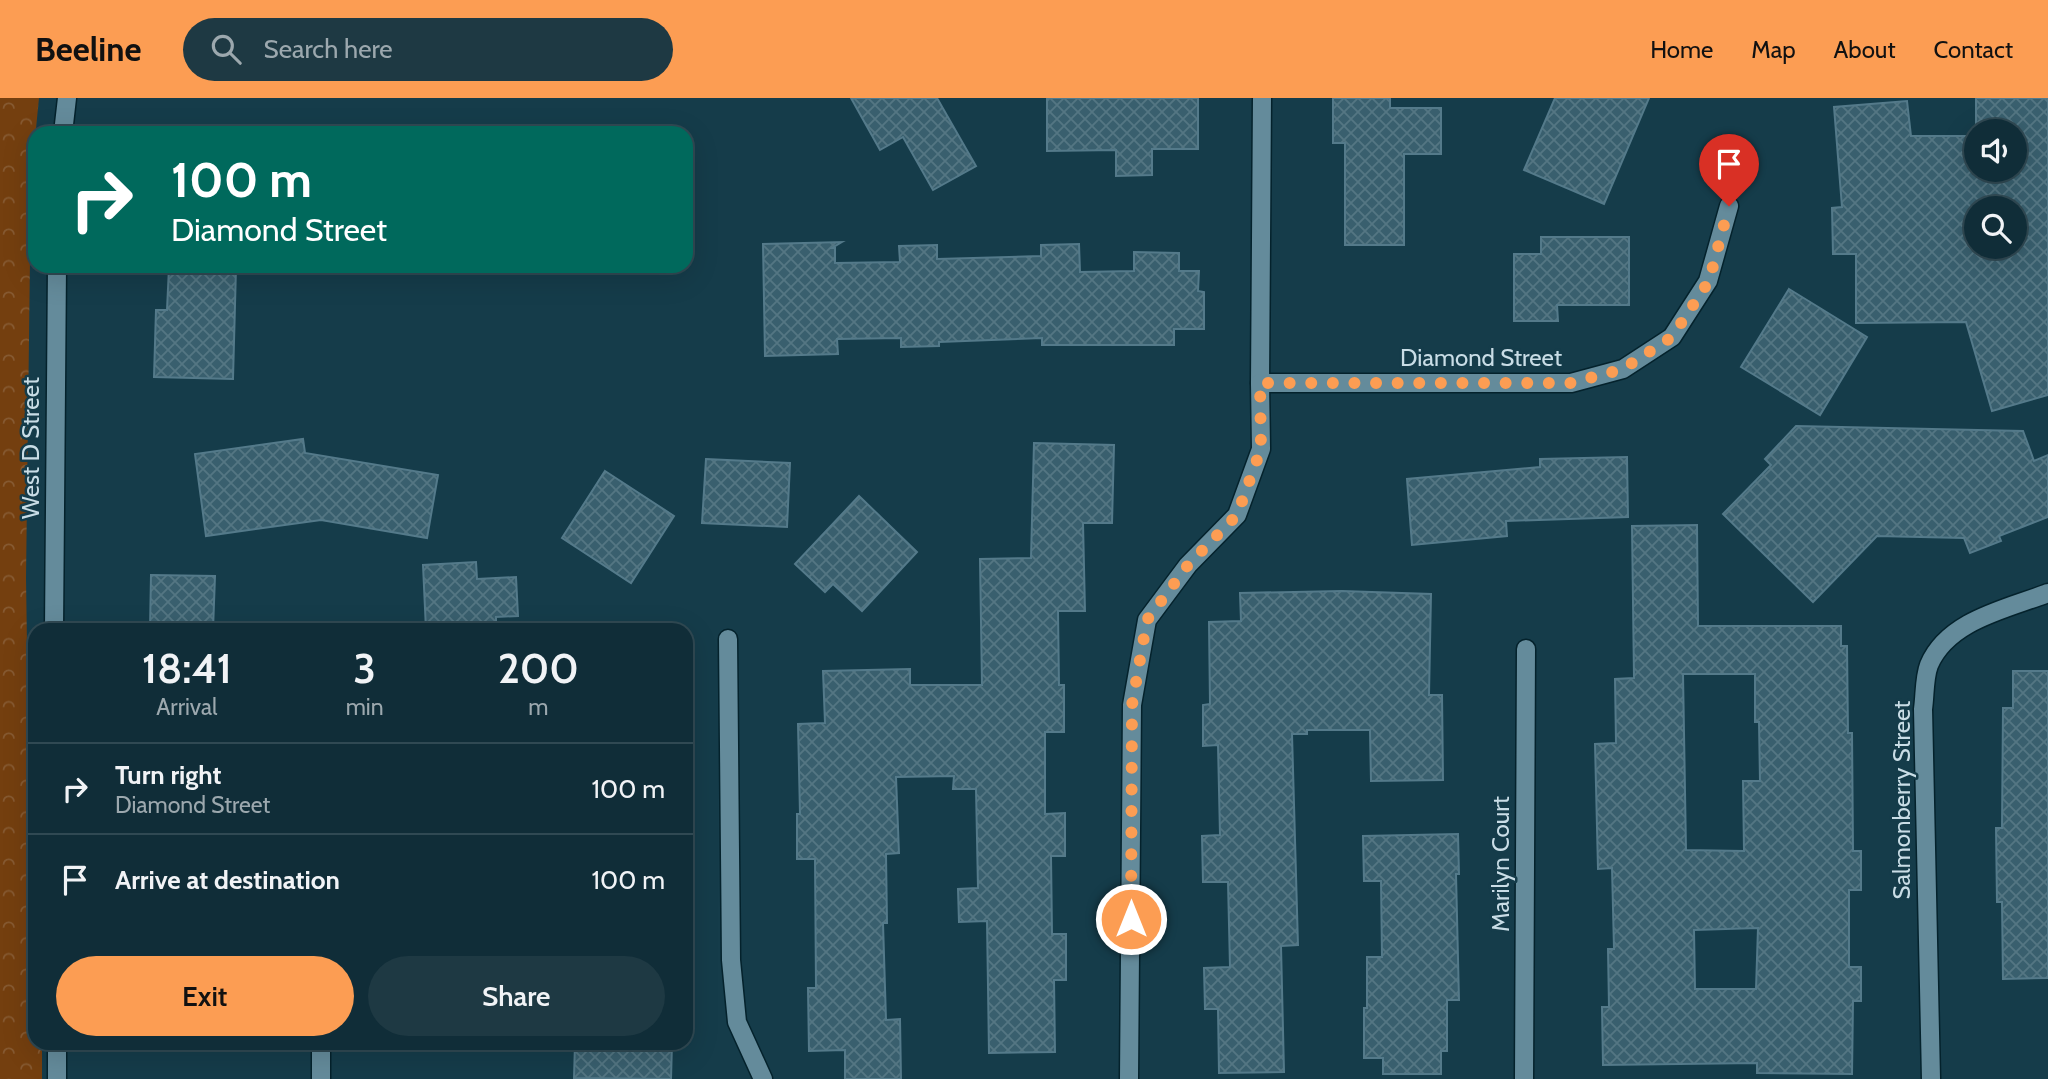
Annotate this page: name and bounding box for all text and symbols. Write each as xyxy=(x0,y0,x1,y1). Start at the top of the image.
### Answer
search box xyxy=(183,18,673,81)
text: Beeline xyxy=(35,29,141,69)
icon: search xyxy=(207,30,245,68)
text: Search here xyxy=(263,33,393,65)
text: Home xyxy=(1650,35,1713,64)
text: Map xyxy=(1751,35,1796,64)
text: About xyxy=(1834,35,1896,64)
text: Contact xyxy=(1934,35,2013,64)
map controls xyxy=(1964,119,2027,259)
button: sound xyxy=(1964,119,2027,182)
pin xyxy=(1699,134,1759,206)
icon: arrive xyxy=(1710,145,1748,183)
text: 100 m xyxy=(171,150,312,209)
icon: right xyxy=(56,154,147,245)
button: search xyxy=(1964,196,2027,259)
text: Diamond Street xyxy=(171,210,387,249)
street label: Diamond Street xyxy=(1400,343,1562,372)
street label: West D Street xyxy=(16,377,45,519)
text: 18:41 xyxy=(142,642,232,694)
text: 3 xyxy=(353,642,376,694)
text: 200 xyxy=(498,642,579,694)
text: Arrival xyxy=(156,693,217,721)
text: min xyxy=(346,693,384,721)
text: m xyxy=(528,693,548,721)
street label: Salmonberry Street xyxy=(1887,701,1916,899)
text: Turn right xyxy=(115,759,221,791)
icon: right xyxy=(56,770,94,808)
text: 100 m xyxy=(592,773,665,805)
text: Diamond Street xyxy=(115,791,270,819)
street label: Marilyn Court xyxy=(1486,796,1515,932)
icon: arrive xyxy=(56,861,94,899)
text: Arrive at destination xyxy=(115,864,340,896)
text: 100 m xyxy=(592,864,665,896)
position arrow xyxy=(1094,882,1168,956)
button: Exit xyxy=(56,956,354,1036)
button: Share xyxy=(368,956,665,1036)

